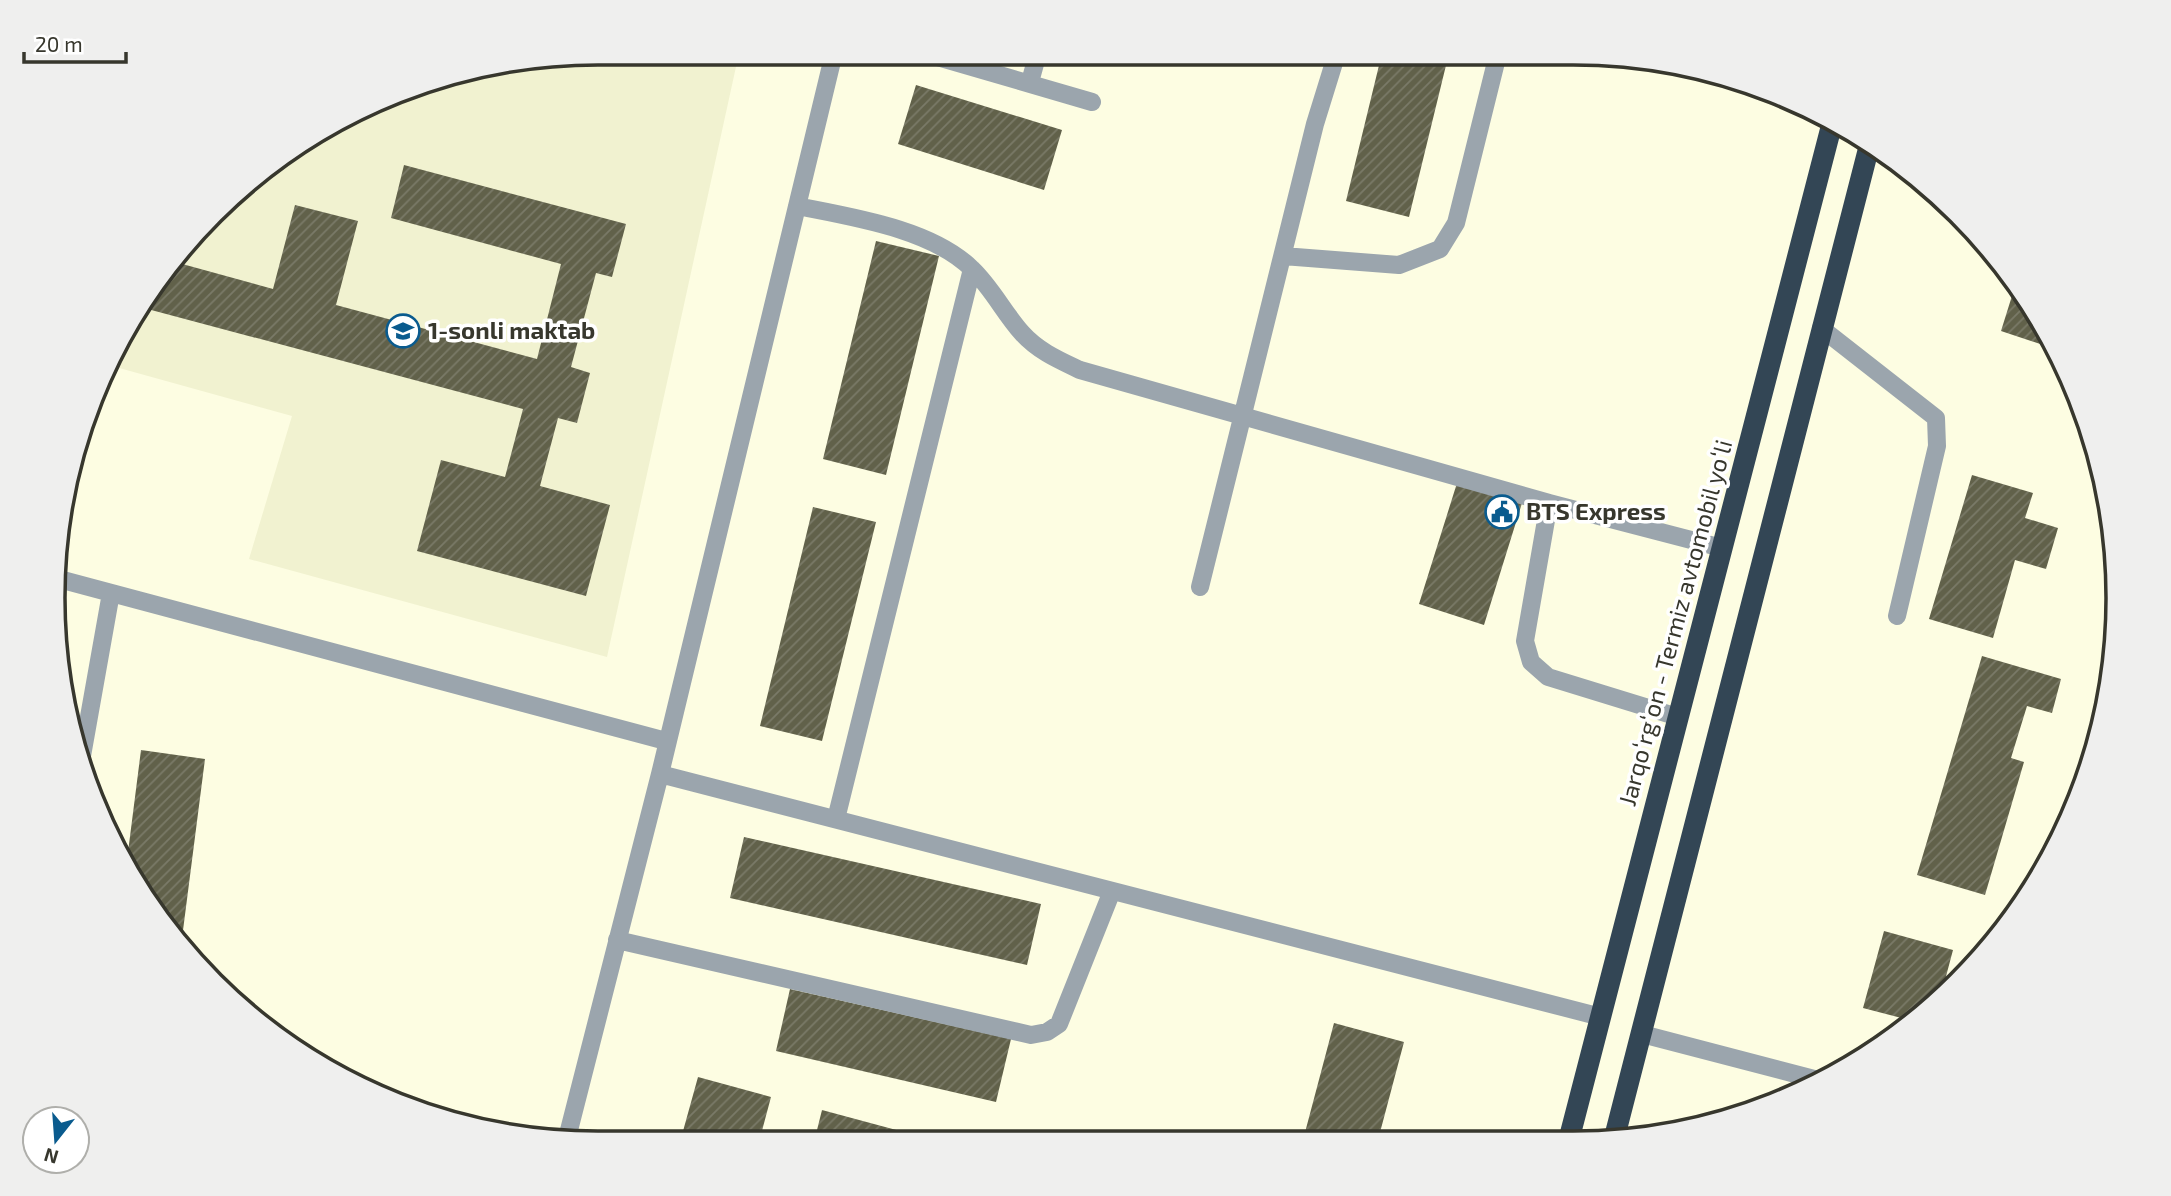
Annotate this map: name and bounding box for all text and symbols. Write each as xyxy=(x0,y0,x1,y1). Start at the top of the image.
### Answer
scale bar xyxy=(24,21,126,65)
text: 20 m xyxy=(35,31,83,56)
school or university icon: 1-sonli maktab xyxy=(384,312,422,350)
place label: 1-sonli maktab xyxy=(428,315,595,344)
street label: Jarqoʻrgʻon - Termiz avtomobil yoʻli xyxy=(1612,436,1737,809)
public building icon: BTS Express xyxy=(1483,493,1521,531)
place label: BTS Express xyxy=(1526,496,1666,525)
north arrow xyxy=(21,1105,91,1175)
text: N xyxy=(41,1144,61,1170)

